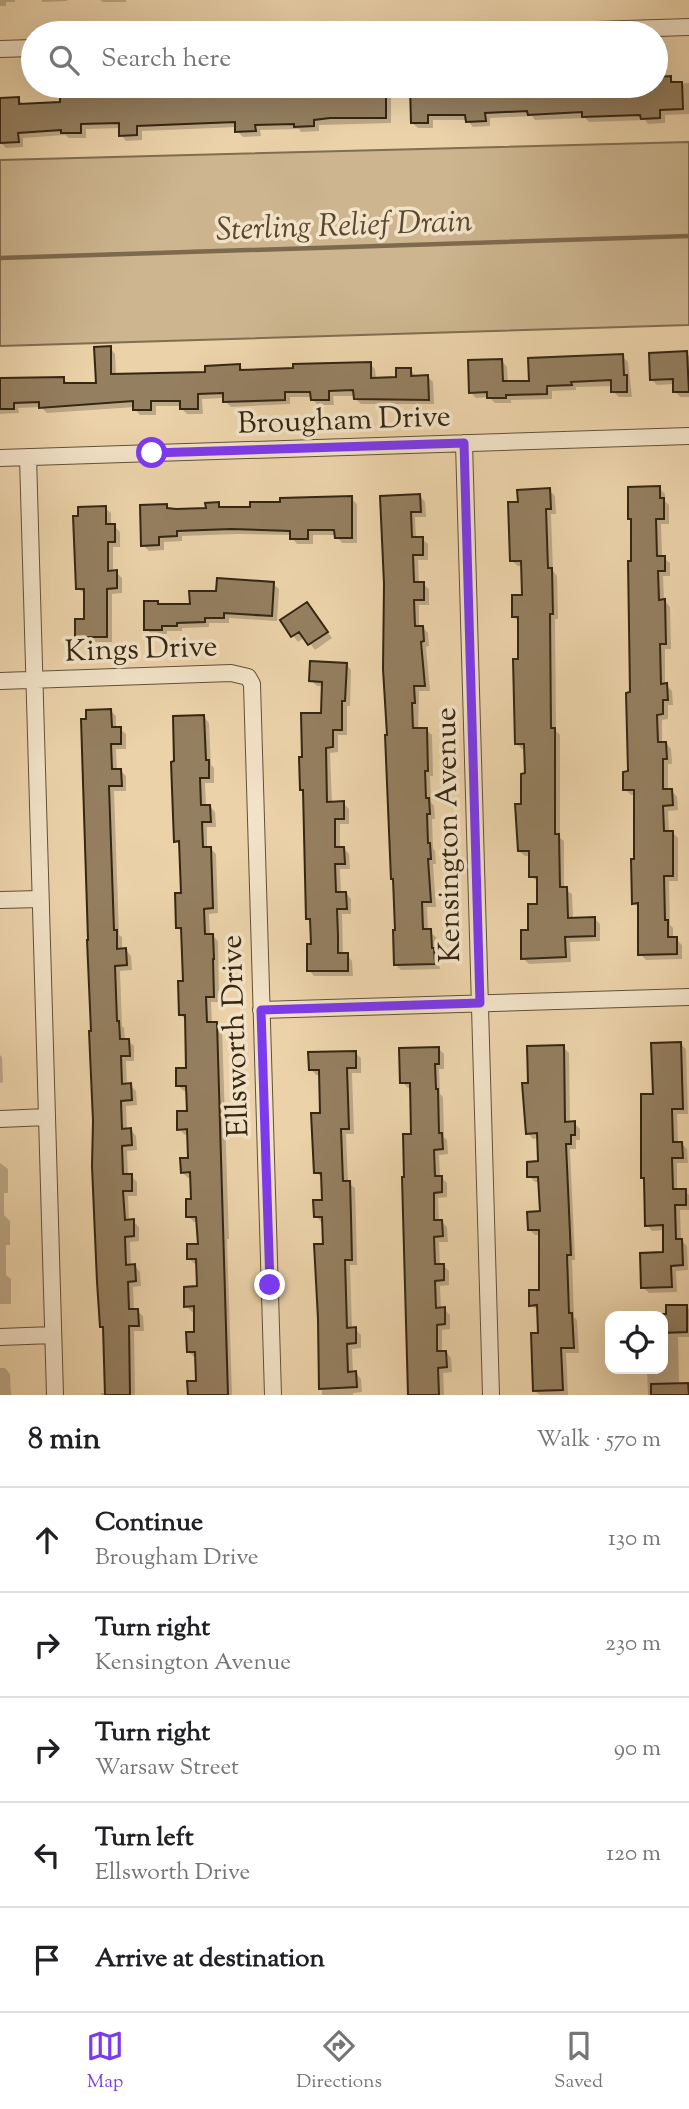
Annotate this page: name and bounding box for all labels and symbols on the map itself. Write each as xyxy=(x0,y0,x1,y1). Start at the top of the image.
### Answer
water label: Sterling Relief Drain xyxy=(215,200,473,254)
street label: Brougham Drive xyxy=(237,396,451,447)
route start xyxy=(136,437,167,468)
street label: Kings Drive xyxy=(64,626,218,675)
street label: Kensington Avenue xyxy=(426,707,473,963)
street label: Ellsworth Drive xyxy=(211,934,262,1138)
route end xyxy=(254,1269,285,1300)

